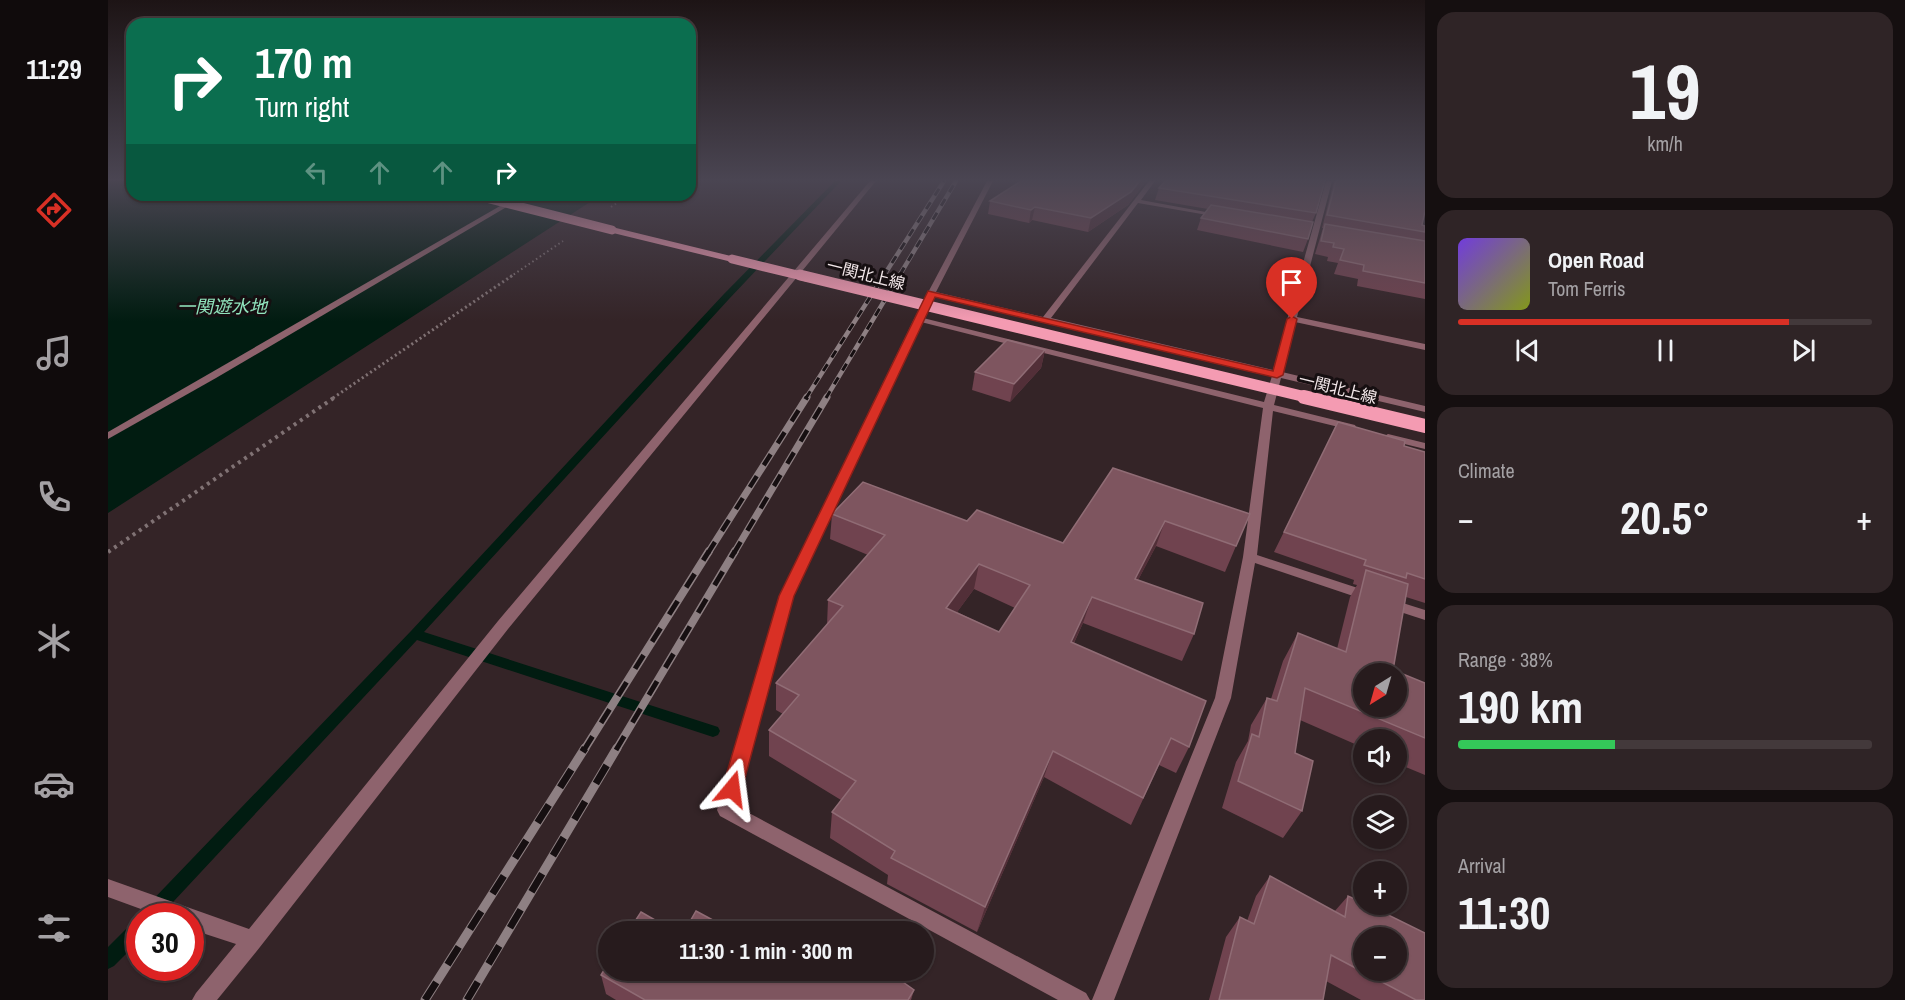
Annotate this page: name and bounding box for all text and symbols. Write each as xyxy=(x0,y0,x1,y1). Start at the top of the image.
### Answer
text: 170 m xyxy=(255,35,353,91)
text: 19 xyxy=(1629,38,1701,143)
icon: right xyxy=(156,42,234,120)
text: 11:29 xyxy=(26,51,82,87)
text: Turn right xyxy=(255,89,349,125)
text: km/h xyxy=(1647,130,1683,157)
icon: left xyxy=(300,156,333,189)
icon: ahead xyxy=(363,156,396,189)
icon: ahead xyxy=(426,156,459,189)
icon: right xyxy=(489,156,522,189)
icon: directions xyxy=(33,189,75,231)
text: Open Road xyxy=(1548,245,1644,275)
street label: 一関北上線 xyxy=(825,254,907,294)
pin xyxy=(1266,257,1317,319)
icon: arrive xyxy=(1275,266,1308,299)
text: Tom Ferris xyxy=(1548,275,1626,302)
water label: 一関遊水地 xyxy=(177,294,269,319)
icon: music xyxy=(33,332,75,374)
icon: previous xyxy=(1511,334,1544,367)
icon: pause xyxy=(1649,334,1682,367)
icon: next xyxy=(1787,334,1820,367)
street label: 一関北上線 xyxy=(1297,368,1379,408)
text: Climate xyxy=(1458,457,1515,484)
icon: phone xyxy=(33,476,75,518)
text: 20.5° xyxy=(1620,487,1710,548)
text: − xyxy=(1458,496,1474,540)
text: + xyxy=(1856,496,1872,540)
icon: climate xyxy=(33,620,75,662)
text: Range · 38% xyxy=(1458,646,1553,673)
north arrow xyxy=(1353,663,1407,717)
map controls xyxy=(1353,663,1407,981)
text: 190 km xyxy=(1458,676,1583,737)
button: sound xyxy=(1353,729,1407,783)
position arrow xyxy=(700,757,764,821)
icon: car xyxy=(33,763,75,805)
button: layers xyxy=(1353,795,1407,849)
text: Arrival xyxy=(1458,852,1505,879)
button: + xyxy=(1353,861,1407,915)
text: 11:30 xyxy=(1458,882,1550,943)
speed limit sign: 30 xyxy=(126,903,204,981)
icon: filters xyxy=(33,907,75,949)
button: − xyxy=(1353,927,1407,981)
text: 11:30 · 1 min · 300 m xyxy=(679,936,853,966)

